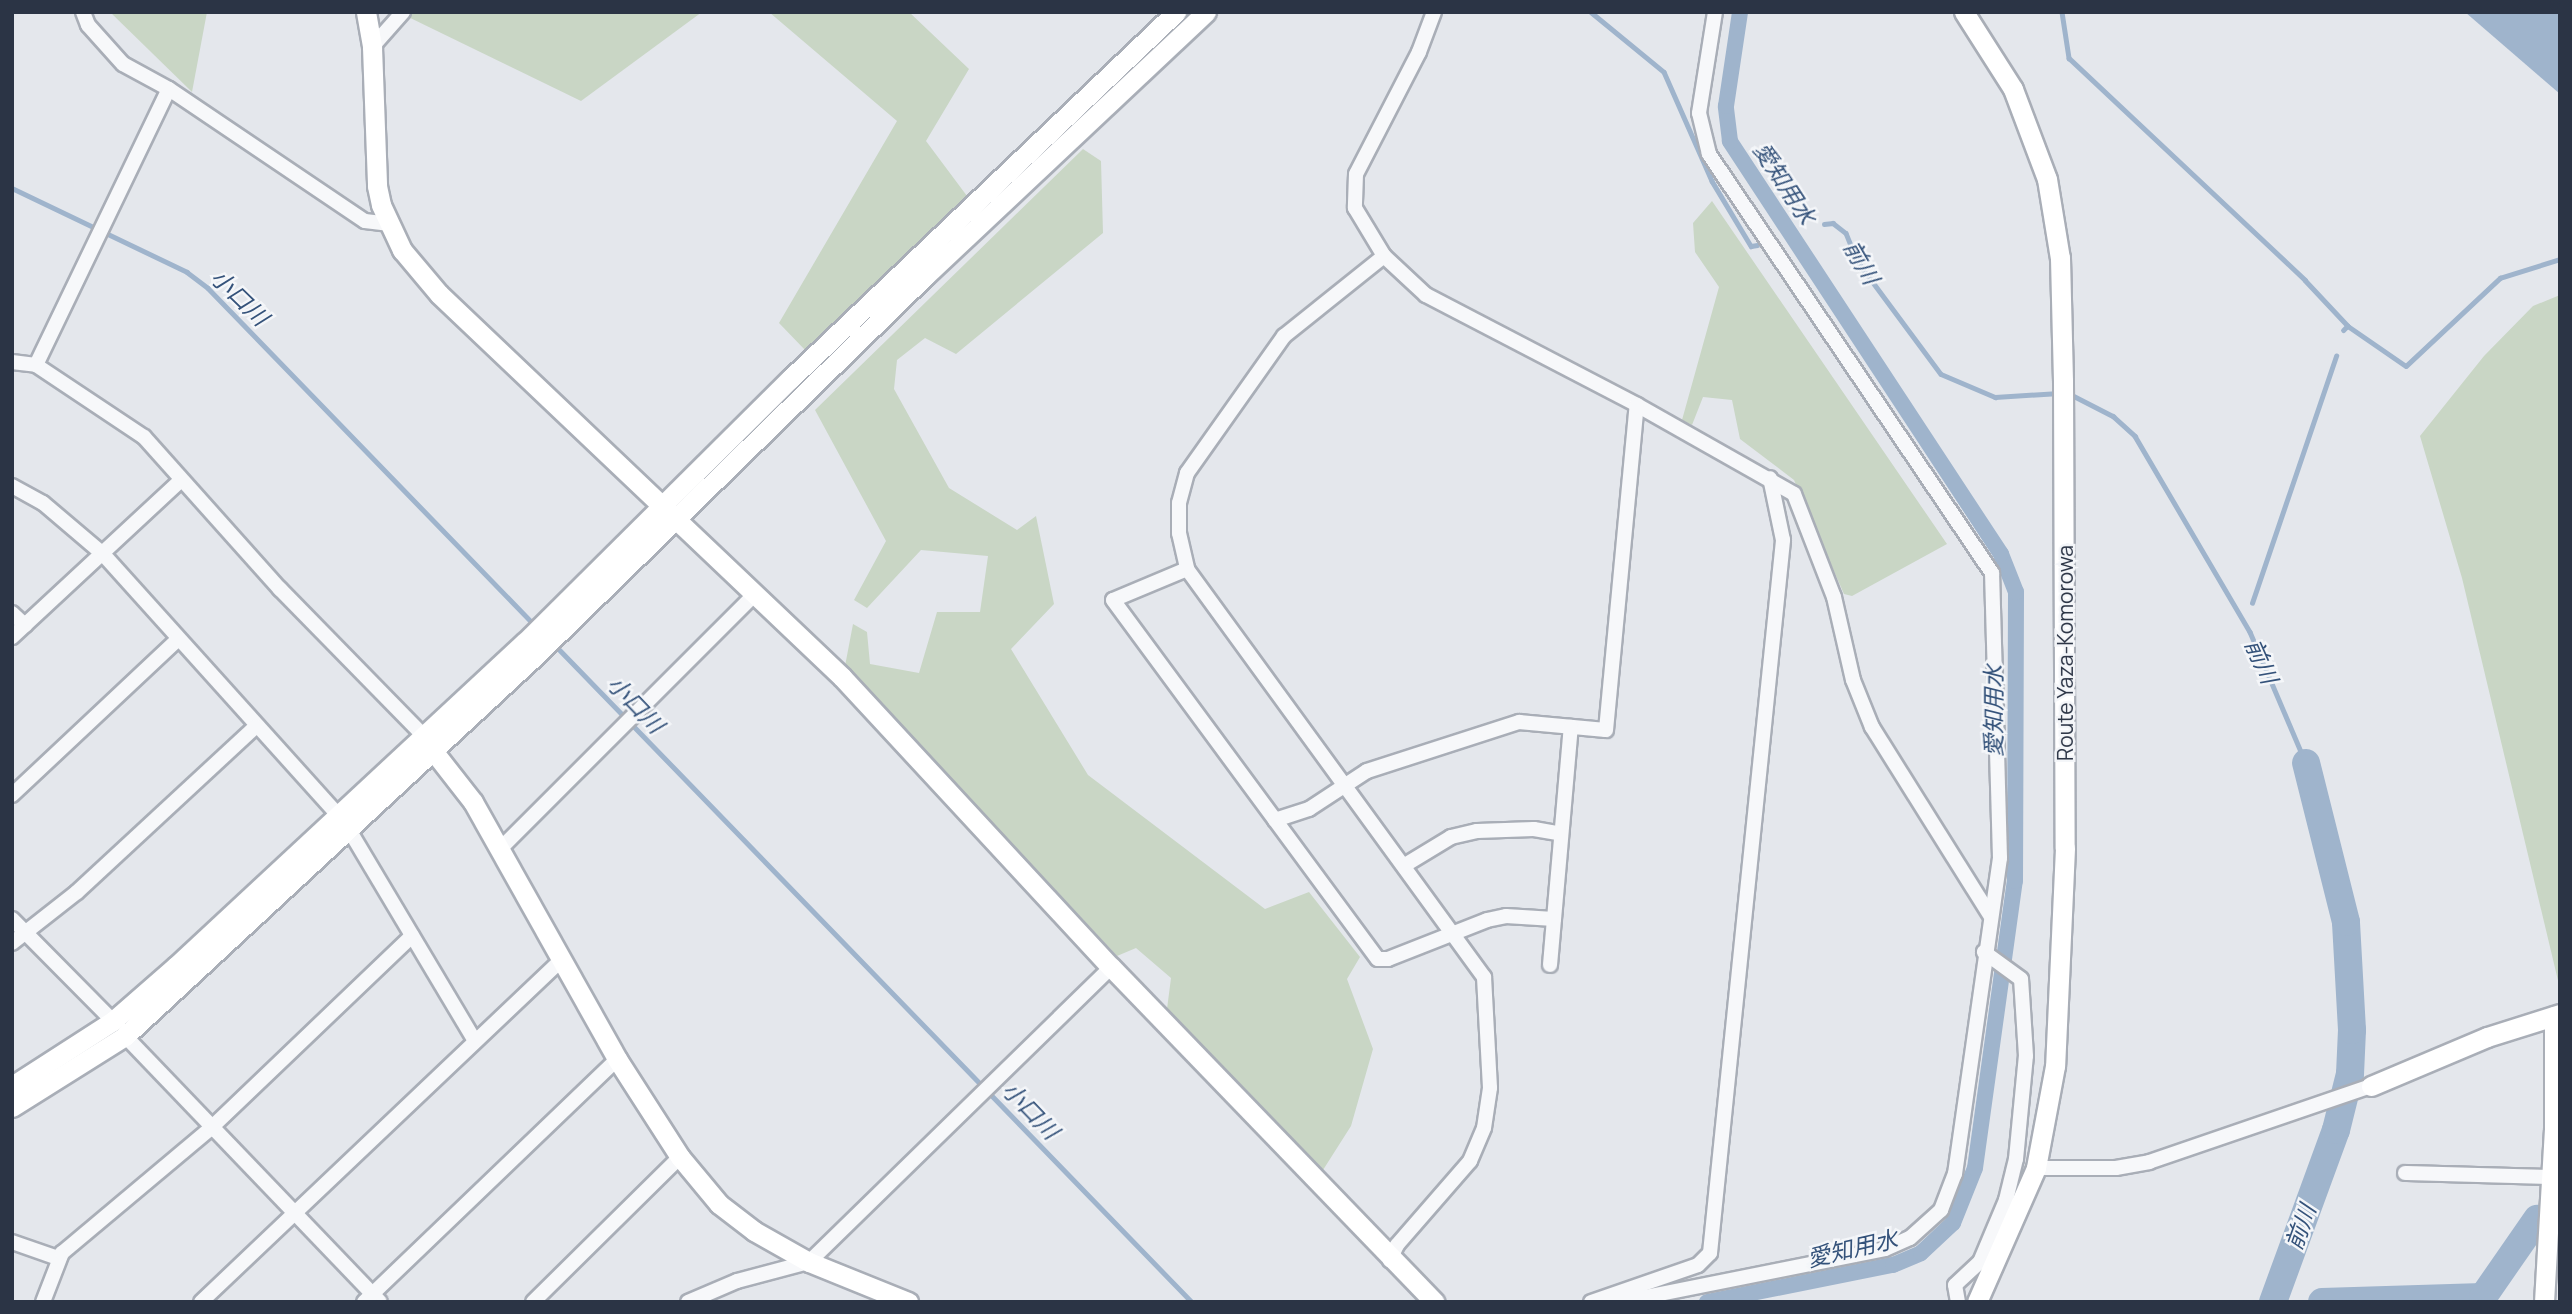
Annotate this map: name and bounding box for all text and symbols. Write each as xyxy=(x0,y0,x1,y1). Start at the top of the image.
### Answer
water label: 愛知用水 xyxy=(1748,137,1822,229)
water label: 前川 xyxy=(1839,235,1885,289)
water label: 小口川 xyxy=(206,263,274,331)
street label: Route Yaza-Komorowa xyxy=(2052,545,2078,761)
water label: 前川 xyxy=(2240,634,2284,688)
water label: 愛知用水 xyxy=(1979,665,2007,757)
water label: 小口川 xyxy=(602,670,670,738)
water label: 小口川 xyxy=(997,1076,1065,1144)
water label: 前川 xyxy=(2279,1201,2321,1253)
water label: 愛知用水 xyxy=(1804,1224,1900,1272)

